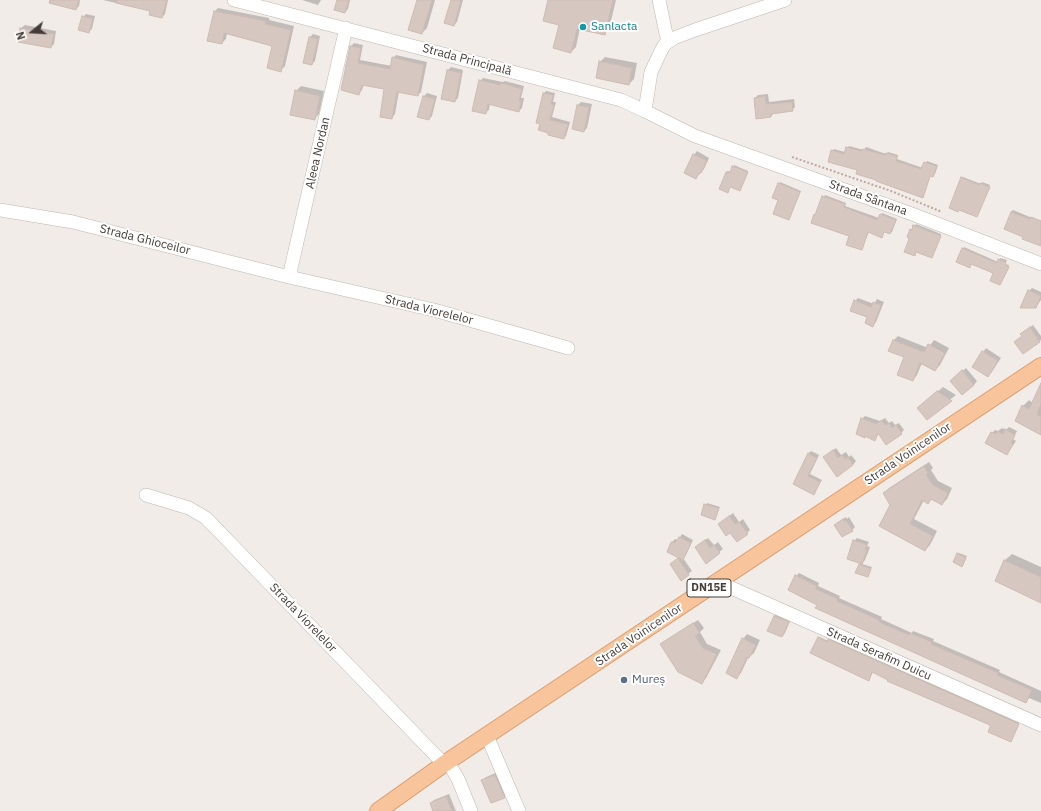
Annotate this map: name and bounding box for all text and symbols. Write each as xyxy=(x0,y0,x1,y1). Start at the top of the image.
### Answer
north arrow xyxy=(12,12,52,52)
place label: Sanlacta xyxy=(591,20,638,34)
marker: Sanlacta xyxy=(578,22,588,32)
text: N xyxy=(13,30,28,42)
street label: Strada Principală xyxy=(421,41,513,79)
street label: Aleea Nordan xyxy=(303,116,333,190)
street label: Strada Sântana xyxy=(827,177,909,219)
street label: Strada Ghioceilor xyxy=(98,222,192,258)
street label: Strada Viorelelor xyxy=(383,292,475,328)
street label: Strada Voinicenilor xyxy=(862,420,954,488)
road number: DN15E xyxy=(687,579,731,597)
street label: Strada Viorelelor xyxy=(266,581,340,655)
street label: Strada Voinicenilor xyxy=(593,601,685,669)
street label: Strada Serafim Duicu xyxy=(824,624,934,684)
place label: Mureș xyxy=(632,673,665,687)
marker: Mureș xyxy=(619,675,629,685)

